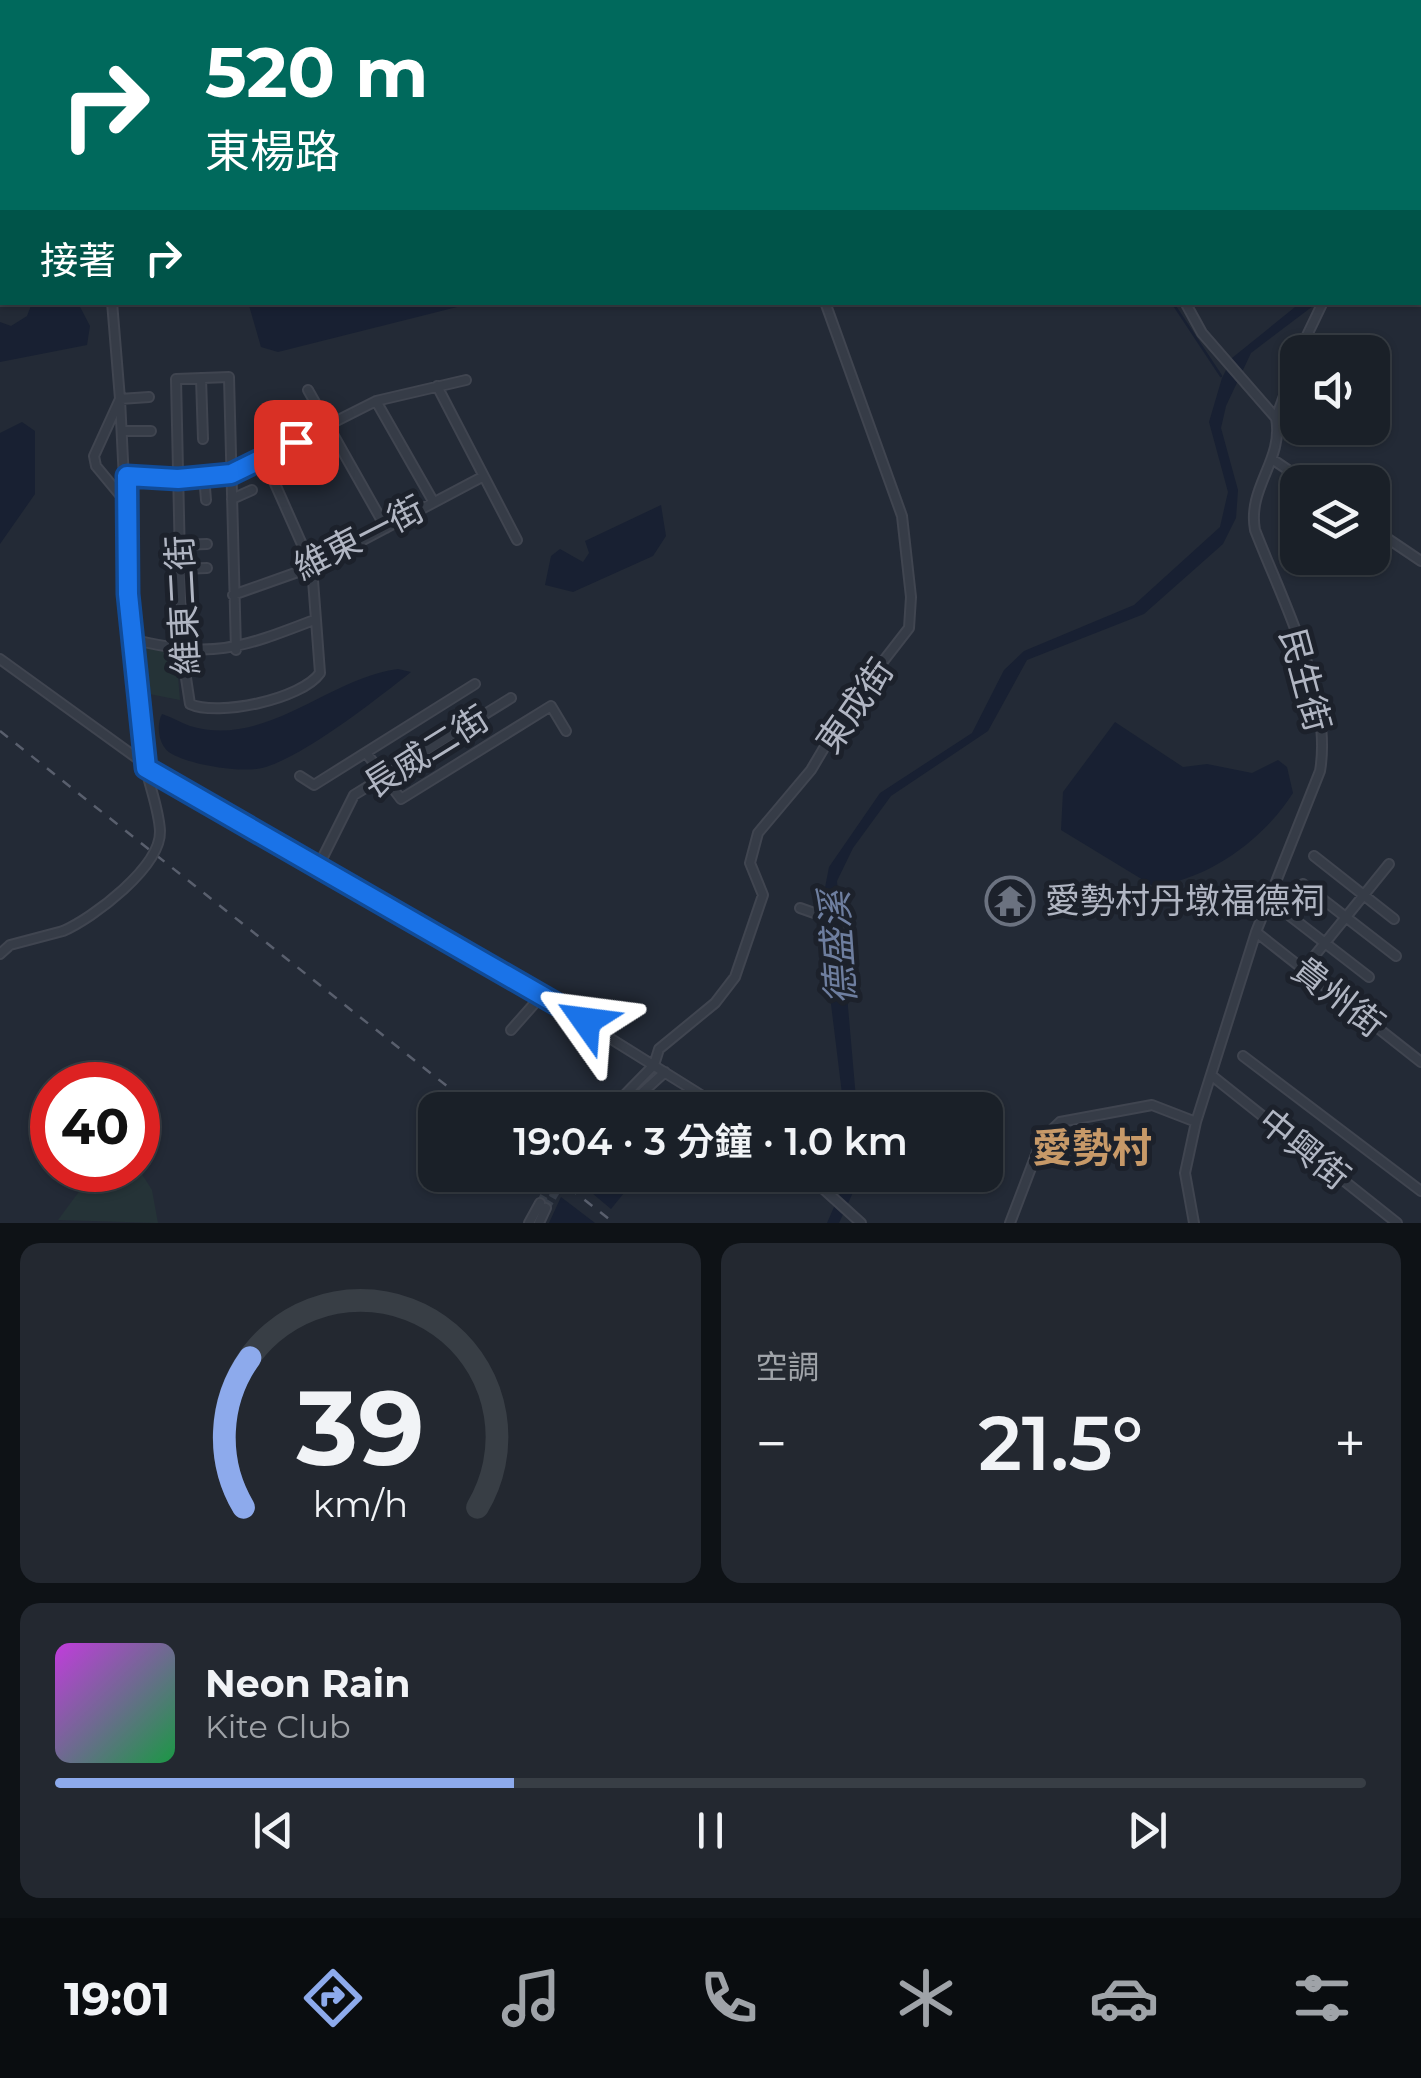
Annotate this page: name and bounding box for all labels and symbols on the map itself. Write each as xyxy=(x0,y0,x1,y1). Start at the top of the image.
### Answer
pin xyxy=(254,400,339,485)
street label: 維東一街 xyxy=(287,487,431,588)
street label: 維東二街 xyxy=(157,534,208,676)
street label: 民生街 xyxy=(1271,624,1340,736)
street label: 東成街 xyxy=(807,650,902,761)
street label: 長威二街 xyxy=(355,696,496,807)
temple icon: 愛勢村丹墩福德祠 xyxy=(984,875,1036,927)
place label: 愛勢村丹墩福德祠 xyxy=(1045,879,1325,922)
water label: 德盛溪 xyxy=(810,885,865,1007)
street label: 貴州街 xyxy=(1284,947,1393,1046)
position arrow xyxy=(534,969,638,1073)
speed limit sign: 40 xyxy=(30,1062,160,1192)
street label: 中興街 xyxy=(1250,1099,1359,1198)
district label: 愛勢村 xyxy=(1032,1123,1152,1172)

